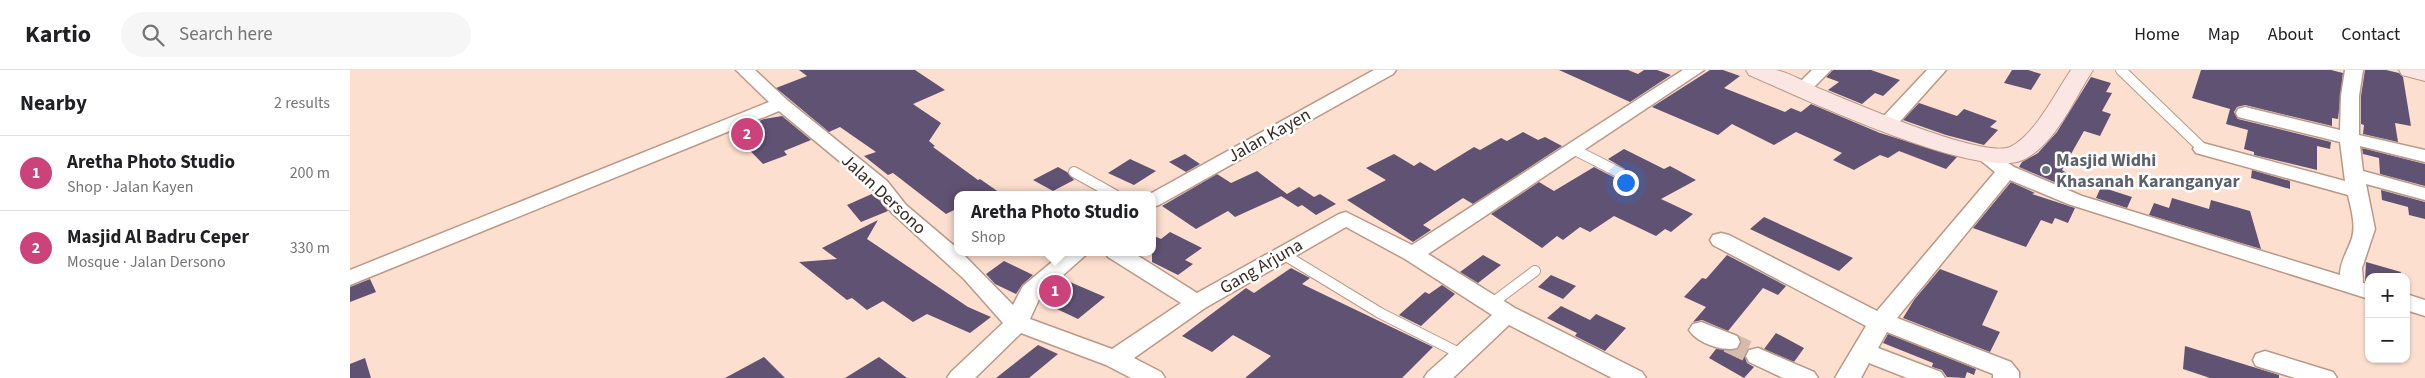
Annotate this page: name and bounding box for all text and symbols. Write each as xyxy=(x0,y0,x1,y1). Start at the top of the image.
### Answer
search box xyxy=(121,12,471,57)
text: Kartio xyxy=(25,17,91,52)
icon: search xyxy=(139,21,167,49)
text: Search here xyxy=(179,21,273,48)
text: Home xyxy=(2134,22,2180,47)
text: Map xyxy=(2208,22,2240,47)
text: About xyxy=(2268,22,2313,47)
text: Contact xyxy=(2341,22,2400,47)
text: Nearby xyxy=(20,88,87,118)
text: 2 results xyxy=(274,92,330,114)
street label: Jalan Kayen xyxy=(1223,102,1315,169)
pin: 2 xyxy=(731,115,763,153)
street label: Jalan Dersono xyxy=(836,148,932,240)
place label: Masjid Widhi Khasanah Karanganyar xyxy=(2056,148,2240,194)
text: Aretha Photo Studio xyxy=(67,149,235,176)
text: 1 xyxy=(32,162,40,184)
text: 200 m xyxy=(290,162,330,184)
marker: Masjid Widhi Khasanah Karanganyar xyxy=(2040,164,2052,176)
your location xyxy=(1613,170,1639,196)
text: Shop · Jalan Kayen xyxy=(67,176,193,198)
popup xyxy=(954,191,1156,256)
text: Aretha Photo Studio xyxy=(971,199,1139,226)
text: Masjid Al Badru Ceper xyxy=(67,224,249,251)
text: Shop xyxy=(971,226,1006,248)
street label: Gang Arjuna xyxy=(1215,233,1307,300)
text: 2 xyxy=(32,237,40,259)
text: 330 m xyxy=(290,237,330,259)
text: Mosque · Jalan Dersono xyxy=(67,251,226,273)
pin: 1 xyxy=(1039,272,1071,310)
map controls xyxy=(2365,273,2410,363)
button: + xyxy=(2365,273,2410,318)
button: − xyxy=(2365,318,2410,363)

